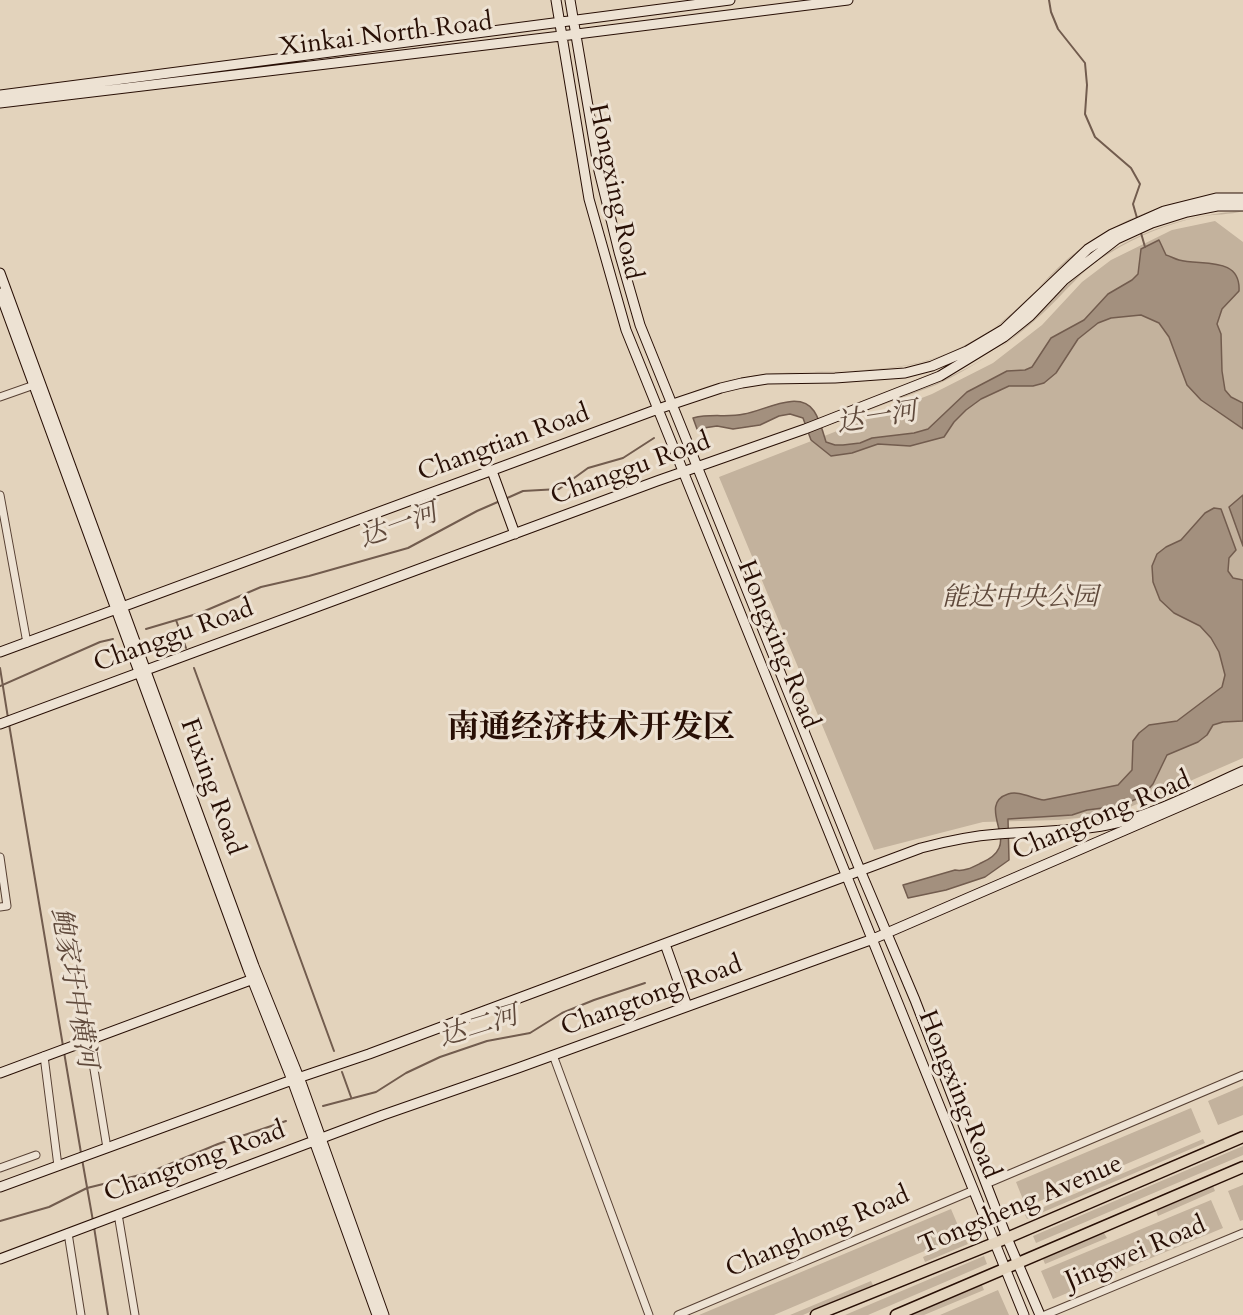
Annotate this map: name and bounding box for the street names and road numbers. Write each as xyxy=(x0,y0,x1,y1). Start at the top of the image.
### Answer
street label: Xinkai North Road xyxy=(278,7,494,65)
street label: Hongxing Road xyxy=(580,101,648,283)
street label: Changtian Road xyxy=(414,398,594,490)
street label: Changgu Road xyxy=(547,427,715,513)
street label: Hongxing Road xyxy=(729,556,825,734)
street label: Changgu Road xyxy=(90,594,258,680)
street label: Fuxing Road xyxy=(172,715,250,859)
street label: Changtong Road xyxy=(1008,765,1196,869)
street label: Changtong Road xyxy=(557,950,747,1044)
street label: Hongxing Road xyxy=(910,1006,1006,1184)
street label: Changtong Road xyxy=(100,1116,290,1210)
street label: Tongsheng Avenue xyxy=(915,1149,1127,1263)
street label: Changhong Road xyxy=(721,1180,915,1286)
street label: Jingwei Road xyxy=(1061,1210,1211,1298)

